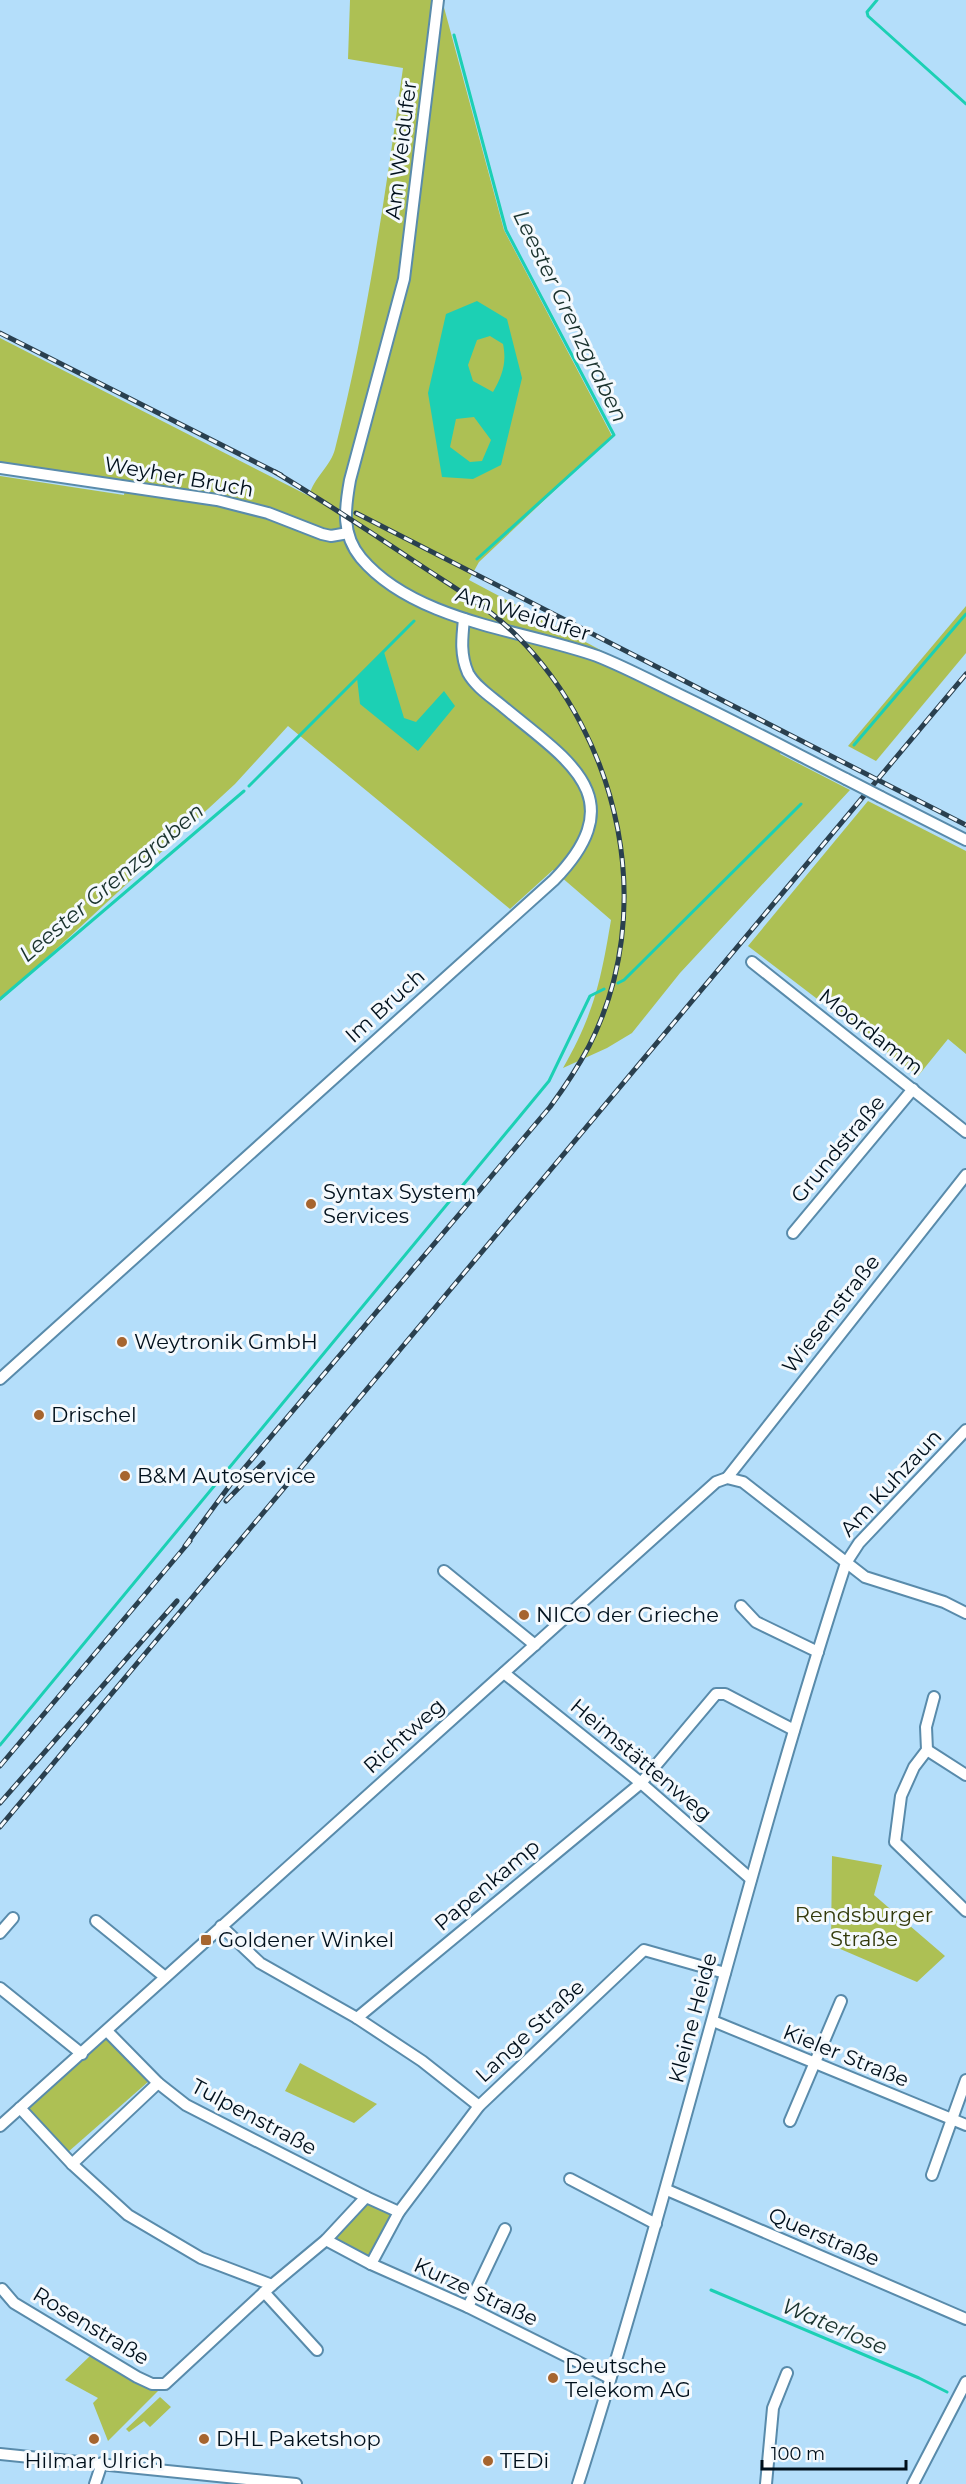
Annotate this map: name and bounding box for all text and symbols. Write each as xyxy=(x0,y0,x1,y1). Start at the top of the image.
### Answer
street label: Am Weidufer xyxy=(380,79,421,221)
water label: Leester Grenzgraben xyxy=(507,206,634,427)
street label: Weyher Bruch xyxy=(102,451,256,502)
street label: Am Weidufer xyxy=(453,581,594,646)
water label: Leester Grenzgraben xyxy=(13,797,209,968)
street label: Im Bruch xyxy=(340,963,430,1048)
street label: Moordamm xyxy=(814,983,929,1080)
street label: Grundstraße xyxy=(785,1090,890,1208)
place label: Syntax System Services xyxy=(323,1179,476,1228)
marker: Syntax System Services xyxy=(304,1197,318,1211)
street label: Wiesenstraße xyxy=(776,1249,885,1378)
place label: Weytronik GmbH xyxy=(134,1329,318,1354)
marker: Weytronik GmbH xyxy=(115,1335,129,1349)
place label: Drischel xyxy=(51,1402,137,1427)
marker: Drischel xyxy=(32,1408,46,1422)
street label: Am Kuhzaun xyxy=(835,1424,947,1541)
place label: B&M Autoservice xyxy=(137,1463,316,1488)
marker: B&M Autoservice xyxy=(118,1469,132,1483)
place label: NICO der Grieche xyxy=(536,1602,719,1627)
marker: NICO der Grieche xyxy=(517,1608,531,1622)
street label: Richtweg xyxy=(358,1693,449,1778)
street label: Heimstättenweg xyxy=(566,1693,717,1826)
street label: Papenkamp xyxy=(429,1833,544,1936)
park label: Rendsburger Straße xyxy=(795,1902,933,1951)
place label: Goldener Winkel xyxy=(218,1927,394,1952)
marker: Goldener Winkel xyxy=(199,1933,213,1947)
street label: Kleine Heide xyxy=(663,1950,722,2086)
street label: Lange Straße xyxy=(470,1974,589,2087)
street label: Kieler Straße xyxy=(780,2019,913,2092)
street label: Tulpenstraße xyxy=(187,2073,321,2160)
street label: Querstraße xyxy=(765,2202,883,2271)
street label: Kurze Straße xyxy=(410,2252,542,2331)
street label: Rosenstraße xyxy=(29,2281,154,2370)
water label: Waterlose xyxy=(778,2292,892,2361)
place label: Deutsche Telekom AG xyxy=(565,2353,691,2402)
marker: Deutsche Telekom AG xyxy=(546,2371,560,2385)
place label: DHL Paketshop xyxy=(216,2426,381,2451)
marker: Hilmar Ulrich xyxy=(87,2432,101,2446)
marker: DHL Paketshop xyxy=(197,2432,211,2446)
scale bar xyxy=(762,2433,906,2471)
text: 100 m xyxy=(771,2443,825,2465)
place label: Hilmar Ulrich xyxy=(24,2448,164,2473)
place label: TEDi xyxy=(500,2448,549,2473)
marker: TEDi xyxy=(481,2454,495,2468)

